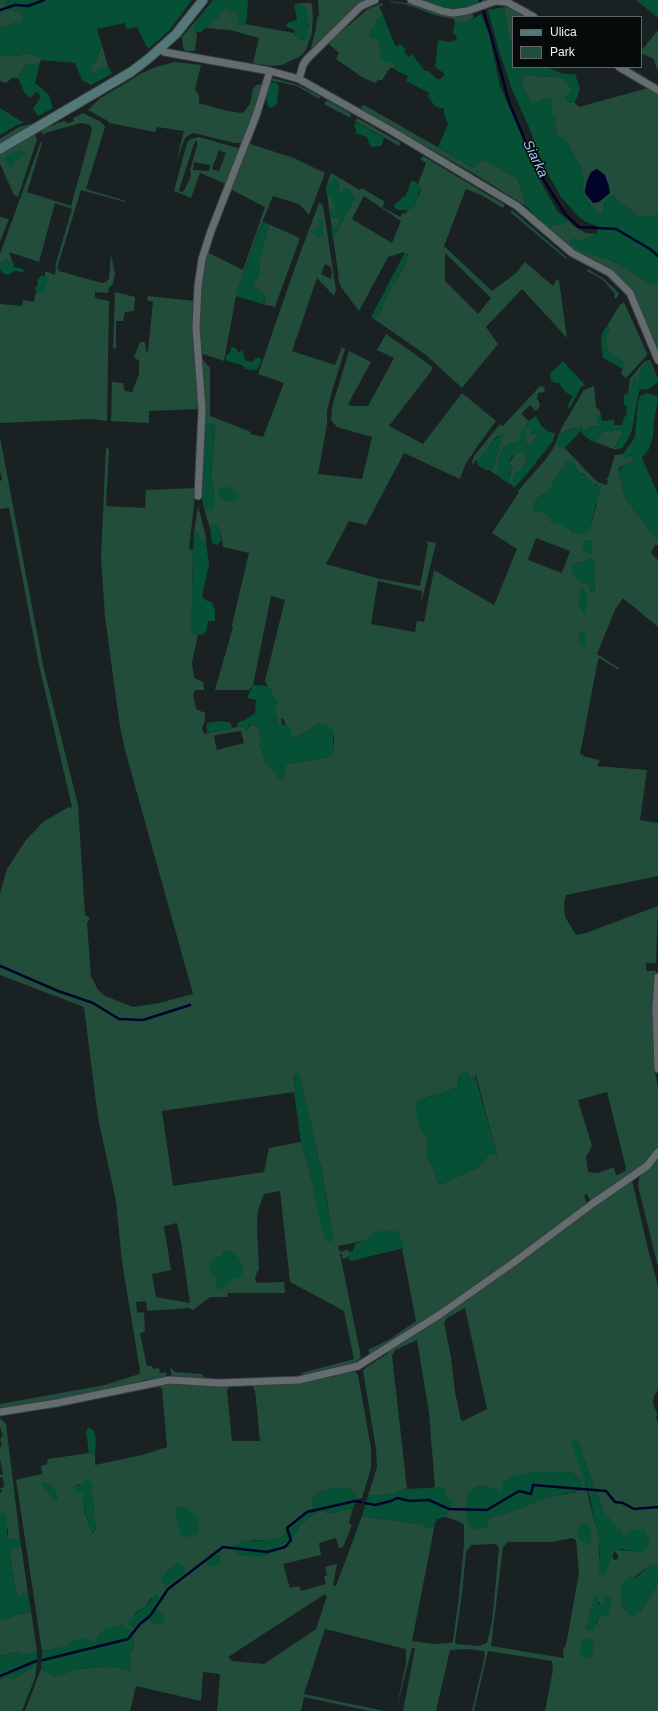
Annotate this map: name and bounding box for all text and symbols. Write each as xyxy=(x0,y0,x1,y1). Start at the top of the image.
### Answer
legend xyxy=(512,16,642,68)
text: Ulica xyxy=(550,25,577,39)
text: Park xyxy=(550,45,575,59)
water label: Siarka xyxy=(519,137,551,181)

